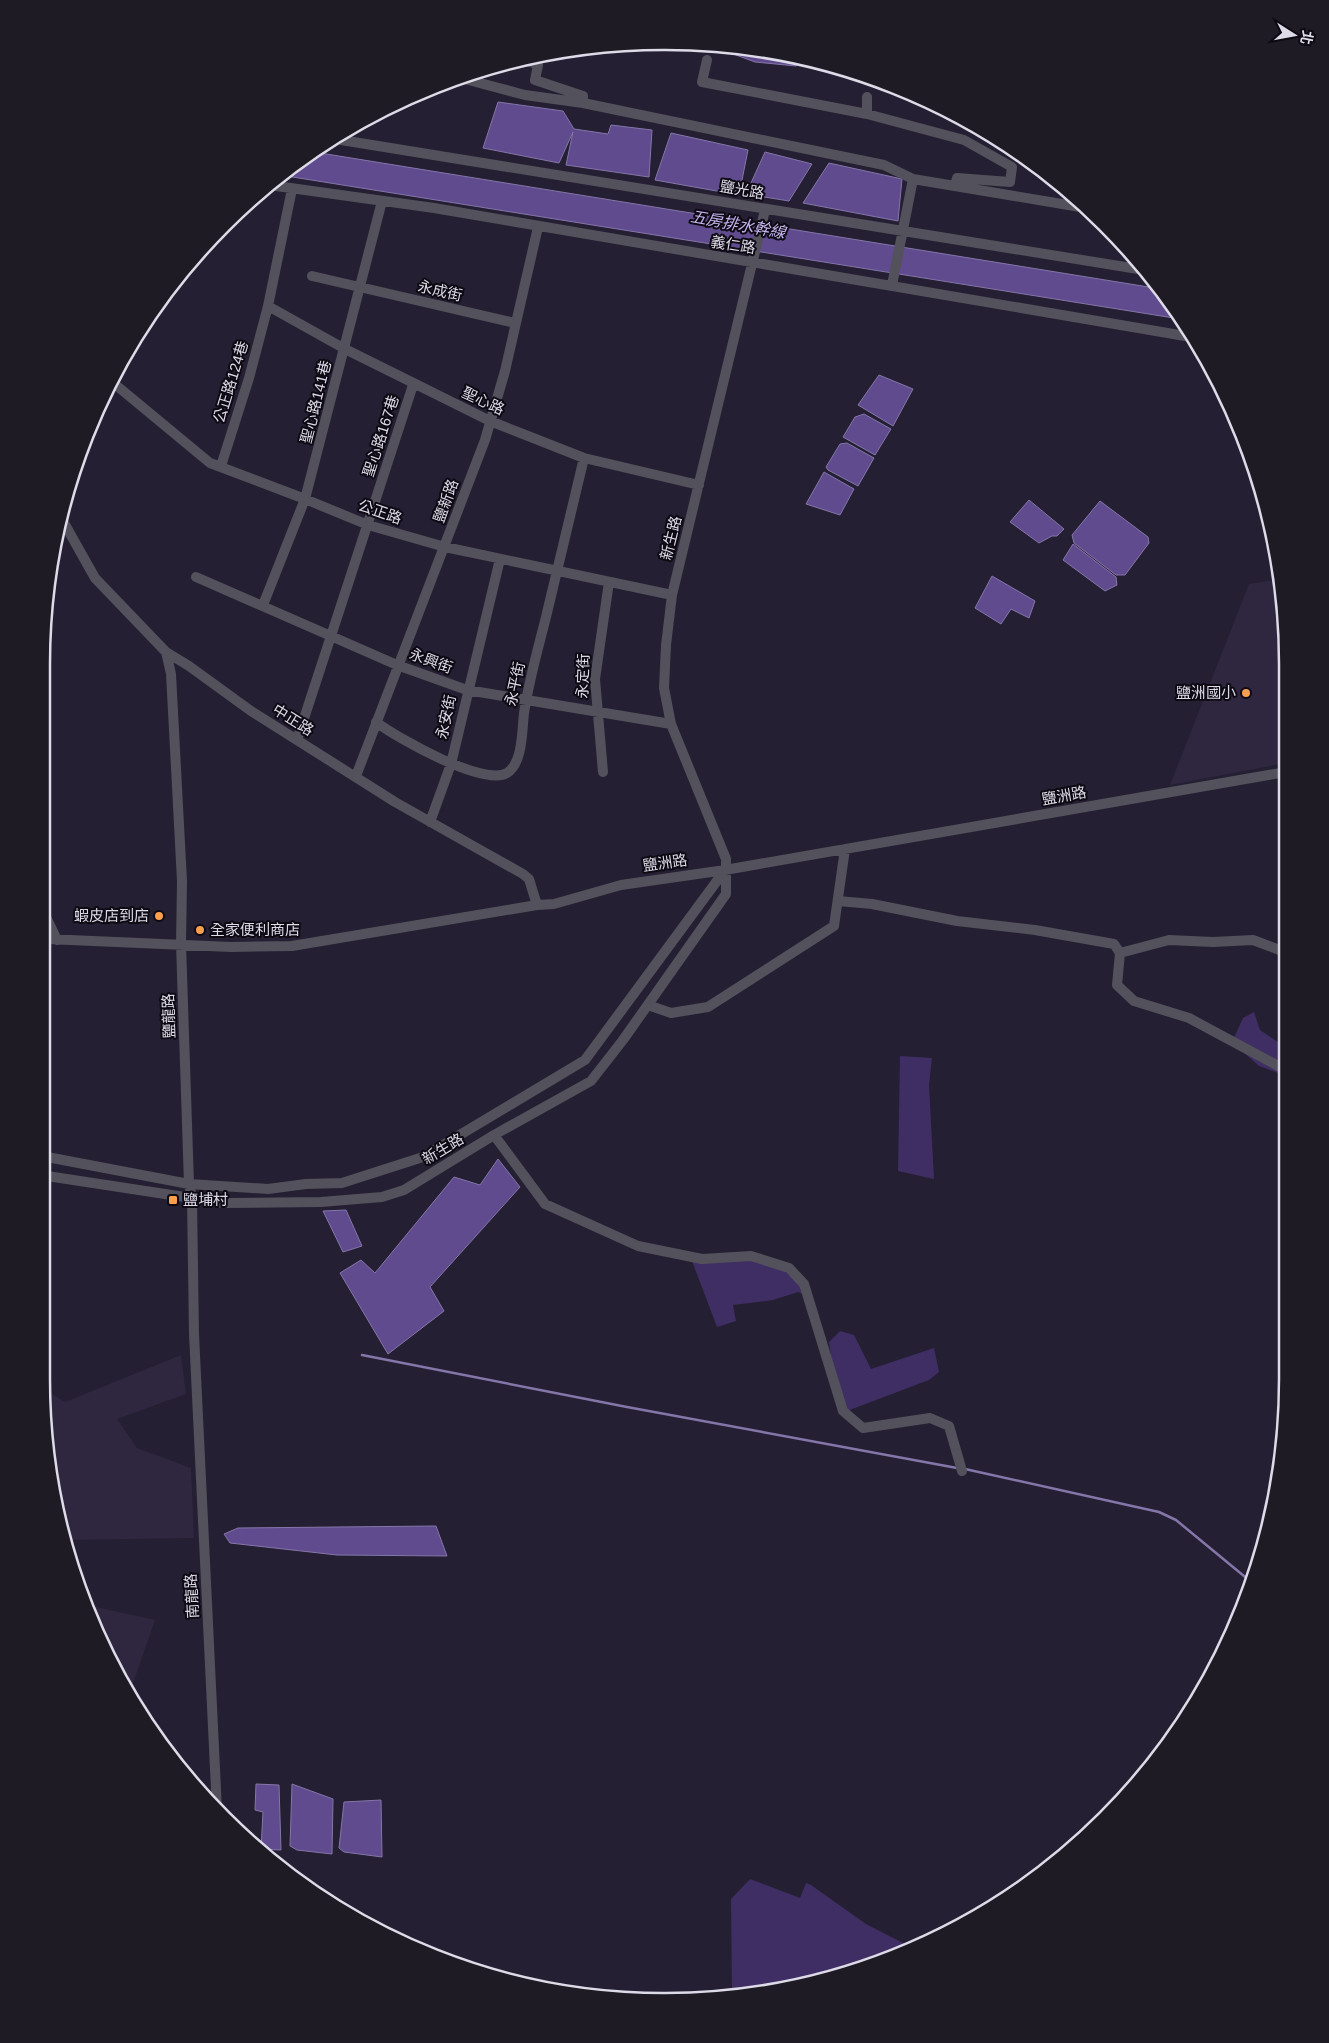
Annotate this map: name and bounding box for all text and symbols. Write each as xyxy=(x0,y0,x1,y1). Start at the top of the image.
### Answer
north arrow xyxy=(1269,10,1319,60)
text: 北 xyxy=(1298,29,1316,46)
street label: 鹽光路 xyxy=(718,177,766,202)
water label: 五房排水幹線 xyxy=(689,208,789,242)
street label: 義仁路 xyxy=(710,233,757,256)
street label: 永成街 xyxy=(416,277,464,304)
street label: 公正路124巷 xyxy=(210,339,251,425)
street label: 聖心路141巷 xyxy=(297,359,334,445)
street label: 聖心路 xyxy=(459,383,507,418)
street label: 聖心路167巷 xyxy=(359,393,402,479)
street label: 鹽新路 xyxy=(430,477,461,525)
street label: 公正路 xyxy=(356,496,404,527)
street label: 新生路 xyxy=(657,514,684,562)
street label: 永興街 xyxy=(407,645,455,676)
street label: 永定街 xyxy=(573,653,592,699)
street label: 永平街 xyxy=(502,660,528,708)
place label: 鹽洲國小 xyxy=(1176,684,1236,701)
marker: 鹽洲國小 xyxy=(1240,687,1252,699)
street label: 永安街 xyxy=(433,693,459,741)
street label: 中正路 xyxy=(270,700,317,739)
street label: 鹽洲路 xyxy=(1040,783,1088,808)
street label: 鹽洲路 xyxy=(641,851,688,874)
place label: 蝦皮店到店 xyxy=(74,907,149,924)
marker: 蝦皮店到店 xyxy=(153,910,165,922)
place label: 全家便利商店 xyxy=(210,921,300,938)
marker: 全家便利商店 xyxy=(194,924,206,936)
street label: 鹽龍路 xyxy=(159,993,178,1039)
street label: 新生路 xyxy=(419,1130,466,1167)
place label: 鹽埔村 xyxy=(183,1191,228,1208)
marker: 鹽埔村 xyxy=(167,1194,179,1206)
street label: 南龍路 xyxy=(182,1573,201,1619)

